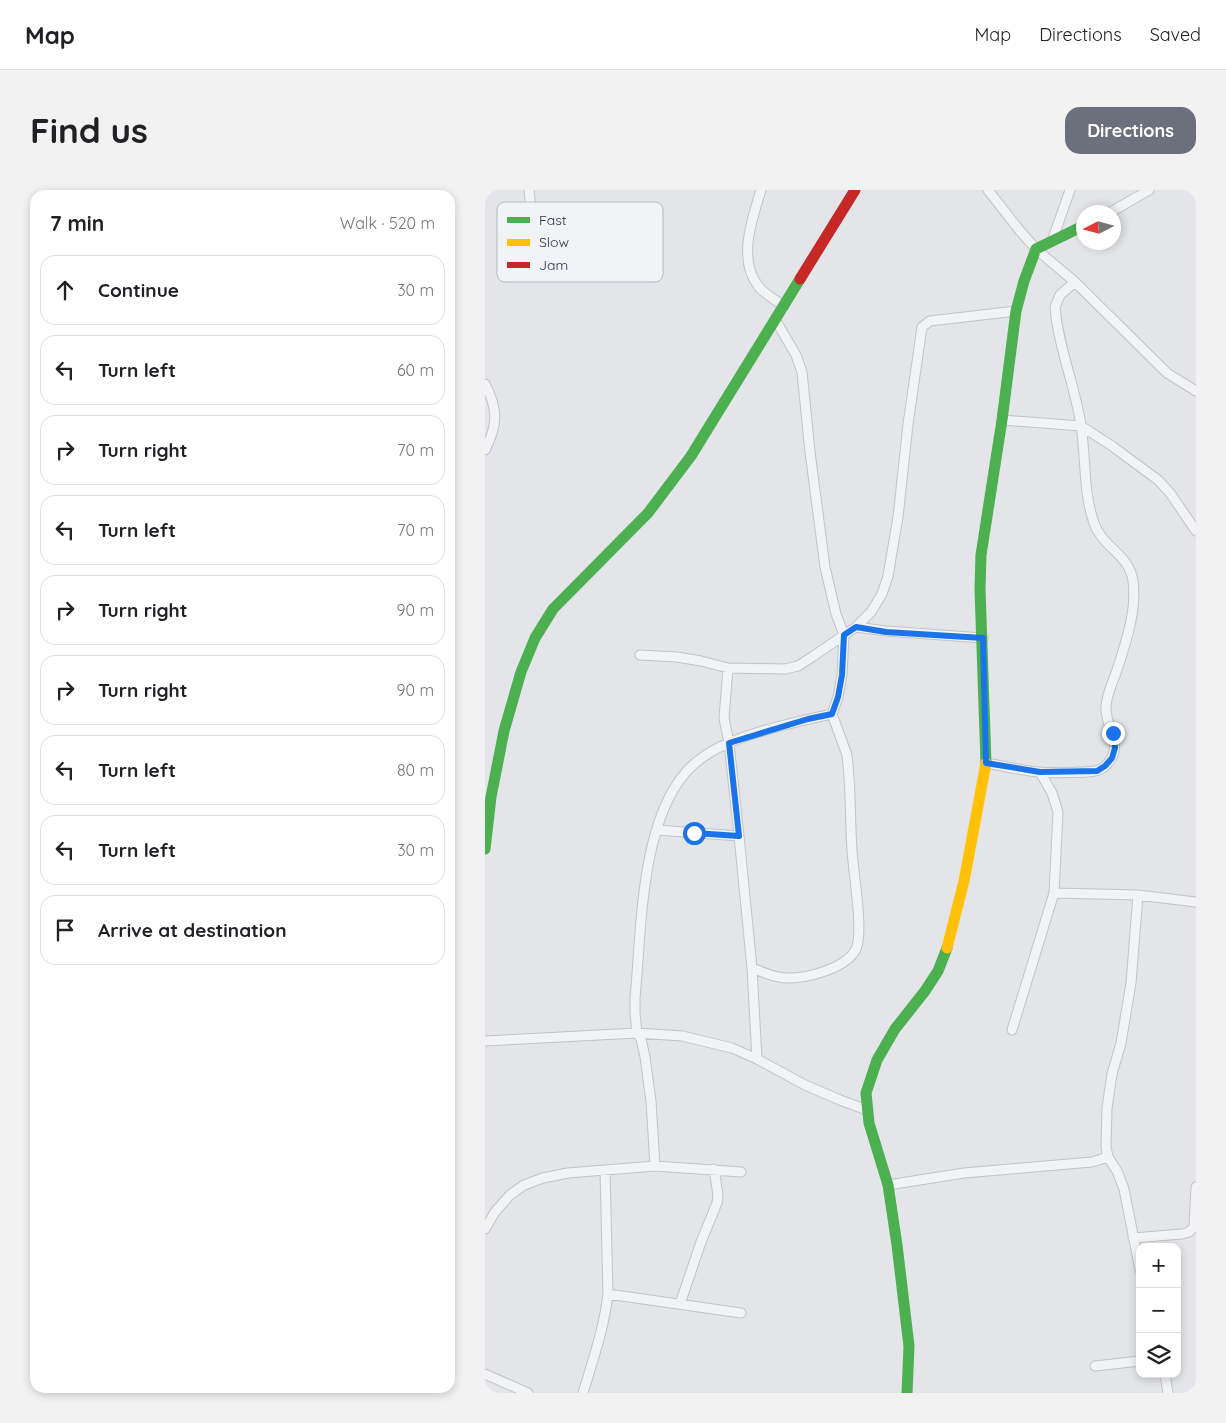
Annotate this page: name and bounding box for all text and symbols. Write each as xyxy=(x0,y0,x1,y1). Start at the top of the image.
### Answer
text: Map xyxy=(25,20,75,50)
text: Map xyxy=(974,23,1011,46)
text: Directions xyxy=(1039,23,1122,46)
text: Saved xyxy=(1150,23,1201,46)
button: Directions xyxy=(1065,107,1196,154)
text: Find us xyxy=(30,108,148,152)
legend xyxy=(497,202,663,282)
north arrow xyxy=(1076,205,1121,250)
text: 7 min xyxy=(50,210,104,236)
text: Fast xyxy=(539,211,567,229)
text: Walk · 520 m xyxy=(340,213,435,233)
text: Slow xyxy=(539,233,569,251)
text: Jam xyxy=(539,256,568,274)
icon: ahead xyxy=(51,276,79,304)
text: Continue xyxy=(98,278,179,302)
text: 30 m xyxy=(397,280,434,300)
icon: left xyxy=(51,356,79,384)
text: Turn left xyxy=(98,358,176,382)
text: 60 m xyxy=(397,360,434,380)
icon: right xyxy=(51,436,79,464)
text: Turn right xyxy=(98,438,187,462)
text: 70 m xyxy=(397,440,434,460)
icon: left xyxy=(51,516,79,544)
text: Turn left xyxy=(98,518,176,542)
text: 70 m xyxy=(397,520,434,540)
icon: right xyxy=(51,596,79,624)
text: Turn right xyxy=(98,598,187,622)
text: 90 m xyxy=(397,600,434,620)
icon: right xyxy=(51,676,79,704)
text: Turn right xyxy=(98,678,187,702)
text: 90 m xyxy=(397,680,434,700)
route end xyxy=(1102,722,1125,745)
icon: left xyxy=(51,756,79,784)
text: Turn left xyxy=(98,758,176,782)
text: 80 m xyxy=(397,760,434,780)
route start xyxy=(683,822,706,845)
icon: left xyxy=(51,836,79,864)
text: Turn left xyxy=(98,838,176,862)
text: 30 m xyxy=(397,840,434,860)
icon: arrive xyxy=(51,916,79,944)
text: Arrive at destination xyxy=(98,918,287,942)
map controls xyxy=(1136,1243,1181,1378)
button: + xyxy=(1136,1243,1181,1288)
button: − xyxy=(1136,1288,1181,1333)
button: layers xyxy=(1136,1333,1181,1378)

